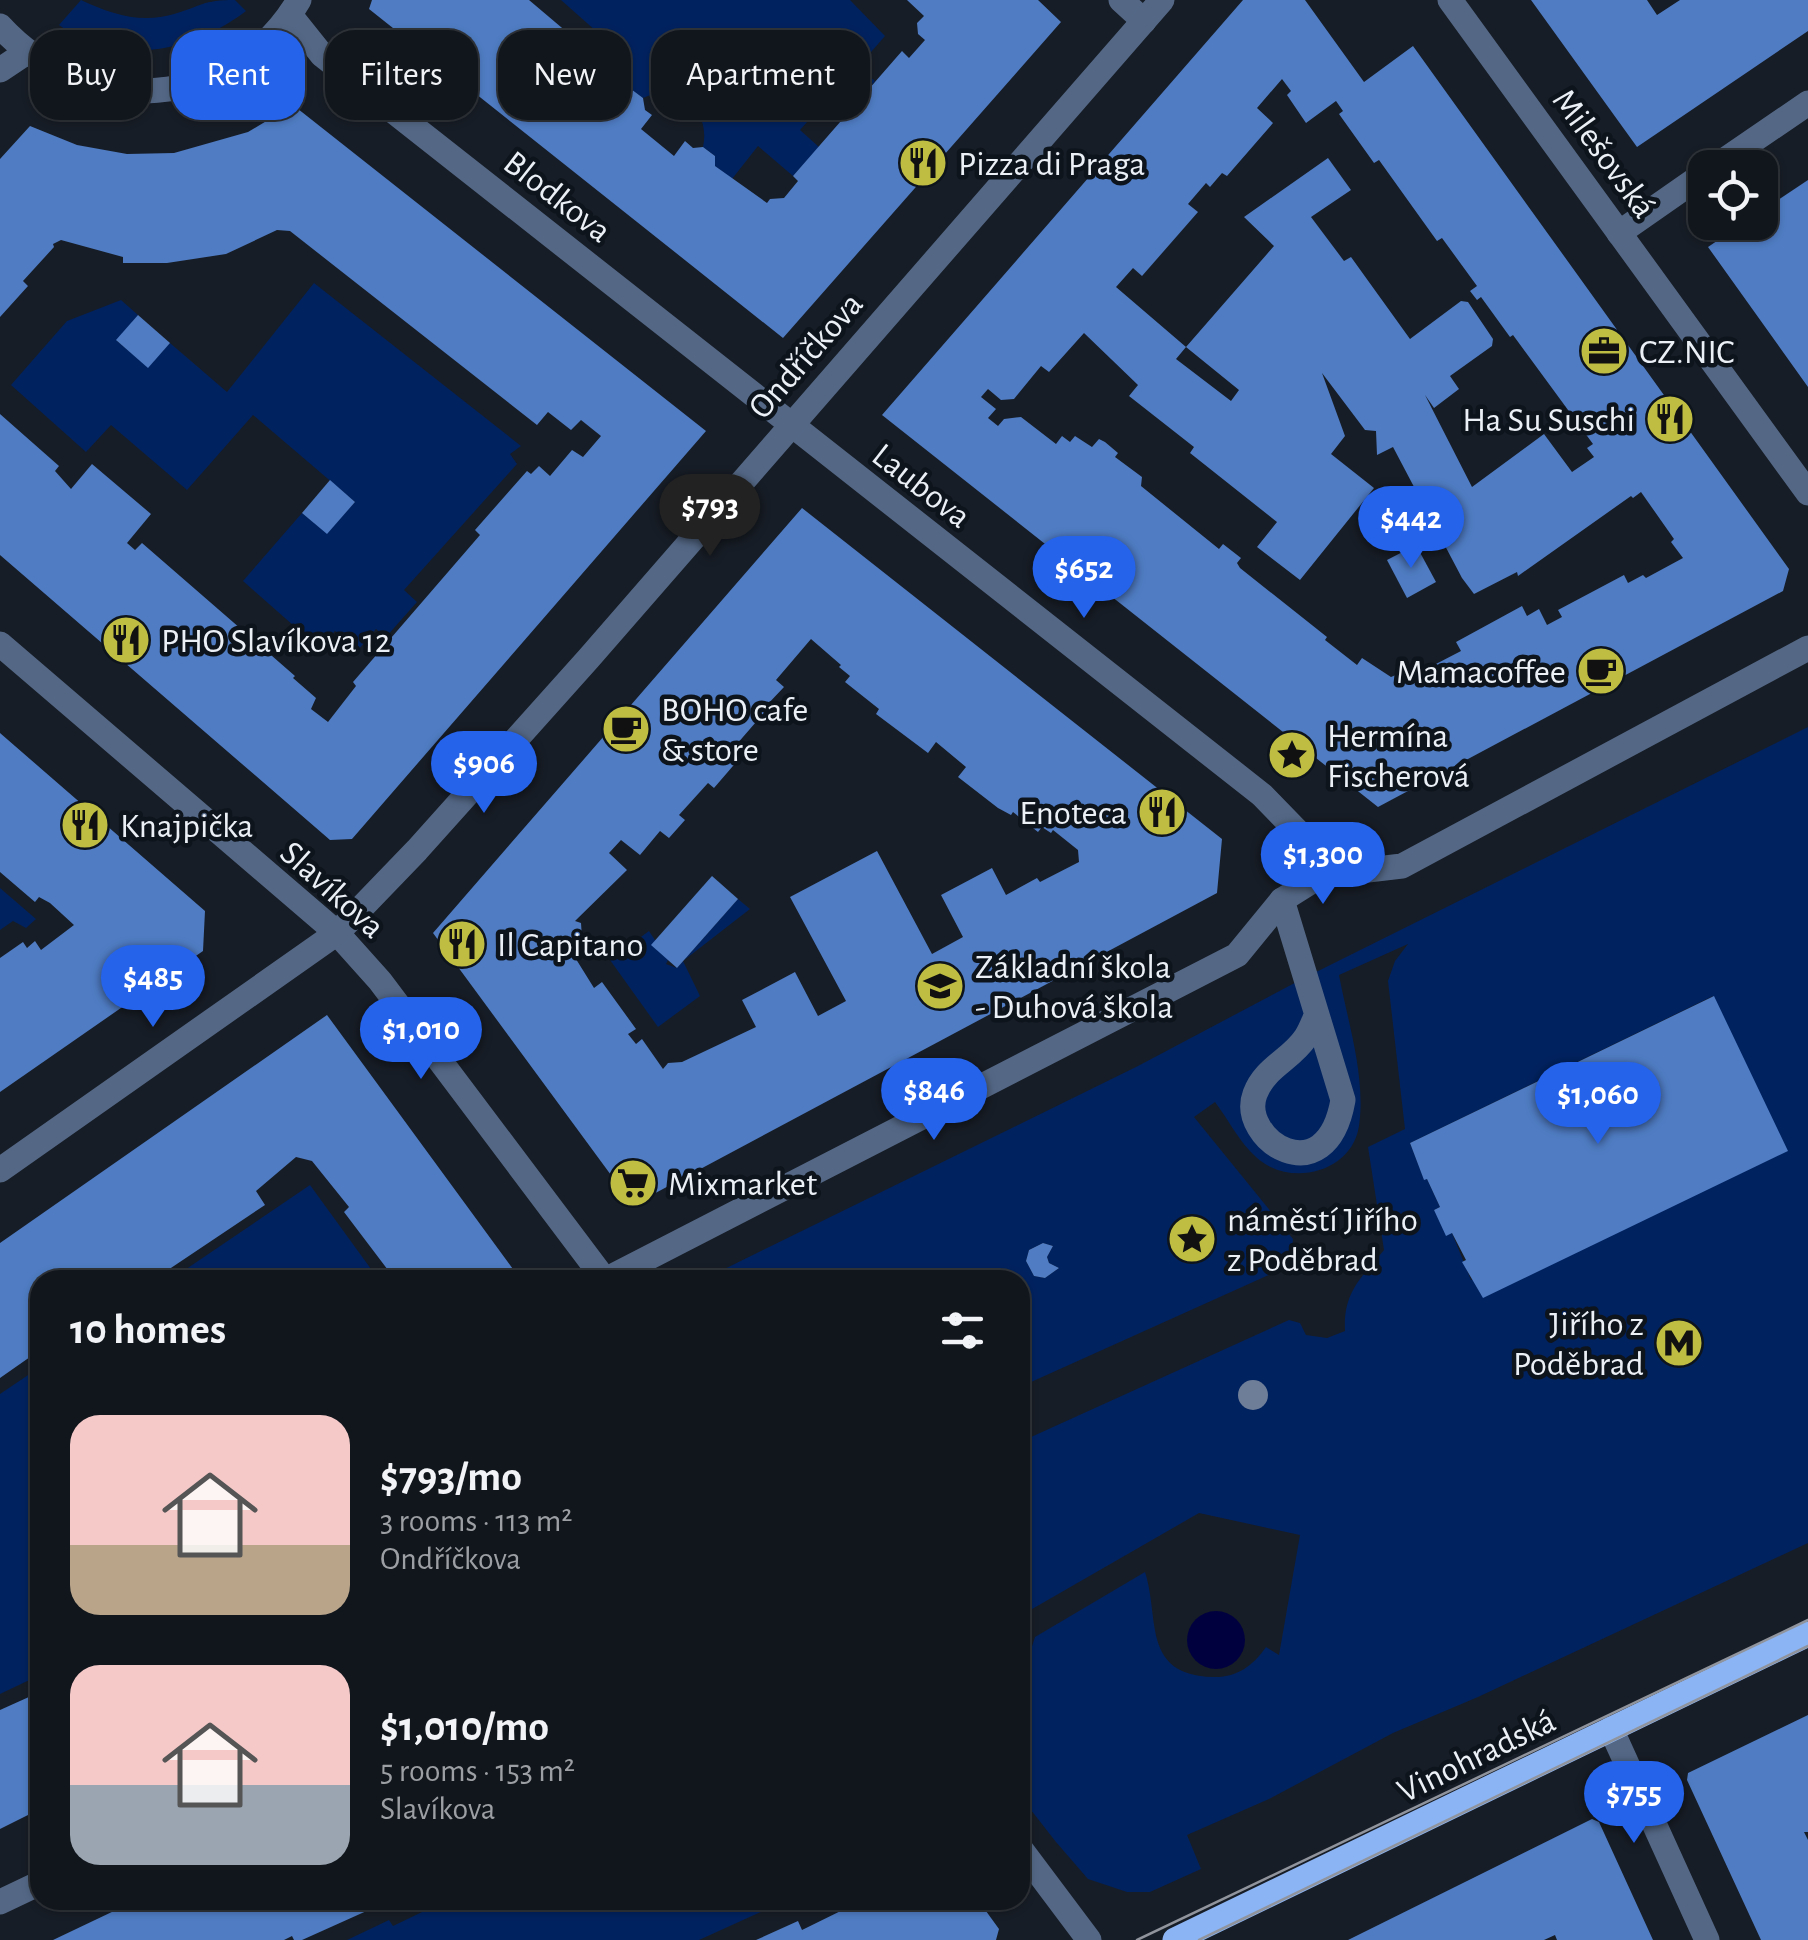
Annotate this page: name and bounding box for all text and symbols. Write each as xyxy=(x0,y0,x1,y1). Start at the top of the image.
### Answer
chip: Buy xyxy=(30,30,151,120)
chip: Rent xyxy=(171,30,305,120)
chip: Filters xyxy=(325,30,478,120)
chip: New xyxy=(498,30,631,120)
chip: Apartment xyxy=(651,30,870,120)
street label: Milešovská xyxy=(1546,83,1662,225)
restaurant icon: Pizza di Praga xyxy=(897,137,949,189)
street label: Blodkova xyxy=(497,145,617,250)
place label: Pizza di Praga xyxy=(958,147,1145,182)
map controls xyxy=(1688,150,1778,240)
button: locate xyxy=(1688,150,1778,240)
street label: Ondříčkova xyxy=(742,286,870,426)
office icon: CZ.NIC xyxy=(1578,325,1630,377)
place label: CZ.NIC xyxy=(1639,335,1735,370)
restaurant icon: Ha Su Suschi xyxy=(1644,393,1696,445)
place label: Ha Su Suschi xyxy=(1462,403,1635,438)
street label: Laubova xyxy=(866,437,977,535)
pin: $793 xyxy=(651,474,769,559)
pin: $442 xyxy=(1352,486,1470,571)
text: $793 xyxy=(681,490,739,522)
text: $442 xyxy=(1380,502,1442,534)
pin: $652 xyxy=(1025,536,1143,621)
text: $652 xyxy=(1055,552,1113,584)
restaurant icon: PHO Slavíkova 12 xyxy=(100,614,152,666)
place label: PHO Slavíkova 12 xyxy=(161,624,391,659)
cafe icon: Mamacoffee xyxy=(1575,645,1627,697)
place label: Mamacoffee xyxy=(1396,655,1566,690)
place label: BOHO cafe & store xyxy=(661,693,808,768)
cafe icon: BOHO cafe & store xyxy=(600,703,652,755)
place label: Hermína Fischerová xyxy=(1327,719,1470,794)
place icon: Hermína Fischerová xyxy=(1266,729,1318,781)
pin: $906 xyxy=(425,731,543,816)
text: $906 xyxy=(453,747,515,779)
restaurant icon: Enoteca xyxy=(1136,786,1188,838)
place label: Enoteca xyxy=(1019,796,1127,831)
restaurant icon: Knajpička xyxy=(59,799,111,851)
place label: Knajpička xyxy=(120,809,254,844)
pin: $1,300 xyxy=(1242,822,1404,907)
street label: Slavíkova xyxy=(273,835,391,945)
text: $1,300 xyxy=(1283,838,1363,870)
restaurant icon: Il Capitano xyxy=(436,918,488,970)
place label: Il Capitano xyxy=(497,928,644,963)
pin: $485 xyxy=(94,945,212,1030)
place label: Základní škola - Duhová škola xyxy=(975,950,1173,1025)
school or university icon: Základní škola - Duhová škola xyxy=(914,960,966,1012)
text: $485 xyxy=(123,961,183,993)
pin: $1,010 xyxy=(340,997,502,1082)
text: $1,010 xyxy=(382,1013,460,1045)
pin: $846 xyxy=(875,1058,993,1143)
pin: $1,060 xyxy=(1517,1062,1679,1147)
text: $846 xyxy=(903,1074,965,1106)
text: $1,060 xyxy=(1557,1078,1639,1110)
supermarket icon: Mixmarket xyxy=(607,1157,659,1209)
place label: Mixmarket xyxy=(668,1167,817,1202)
place label: náměstí Jiřího z Poděbrad xyxy=(1227,1203,1418,1278)
place icon: náměstí Jiřího z Poděbrad xyxy=(1166,1213,1218,1265)
icon: filters xyxy=(935,1303,990,1358)
place label: Jiřího z Poděbrad xyxy=(1513,1307,1644,1382)
text: 10 homes xyxy=(70,1309,226,1351)
metro station icon: Jiřího z Poděbrad xyxy=(1653,1317,1705,1369)
icon: home xyxy=(150,1455,270,1575)
text: $793/mo xyxy=(380,1456,522,1498)
text: 3 rooms · 113 m² xyxy=(380,1505,572,1537)
text: Ondříčkova xyxy=(380,1543,521,1575)
street label: Vinohradská xyxy=(1392,1703,1561,1810)
icon: home xyxy=(150,1705,270,1825)
text: $1,010/mo xyxy=(380,1706,549,1748)
text: 5 rooms · 153 m² xyxy=(380,1755,575,1787)
pin: $755 xyxy=(1575,1761,1693,1846)
text: $755 xyxy=(1606,1777,1662,1809)
text: Slavíkova xyxy=(380,1793,496,1825)

